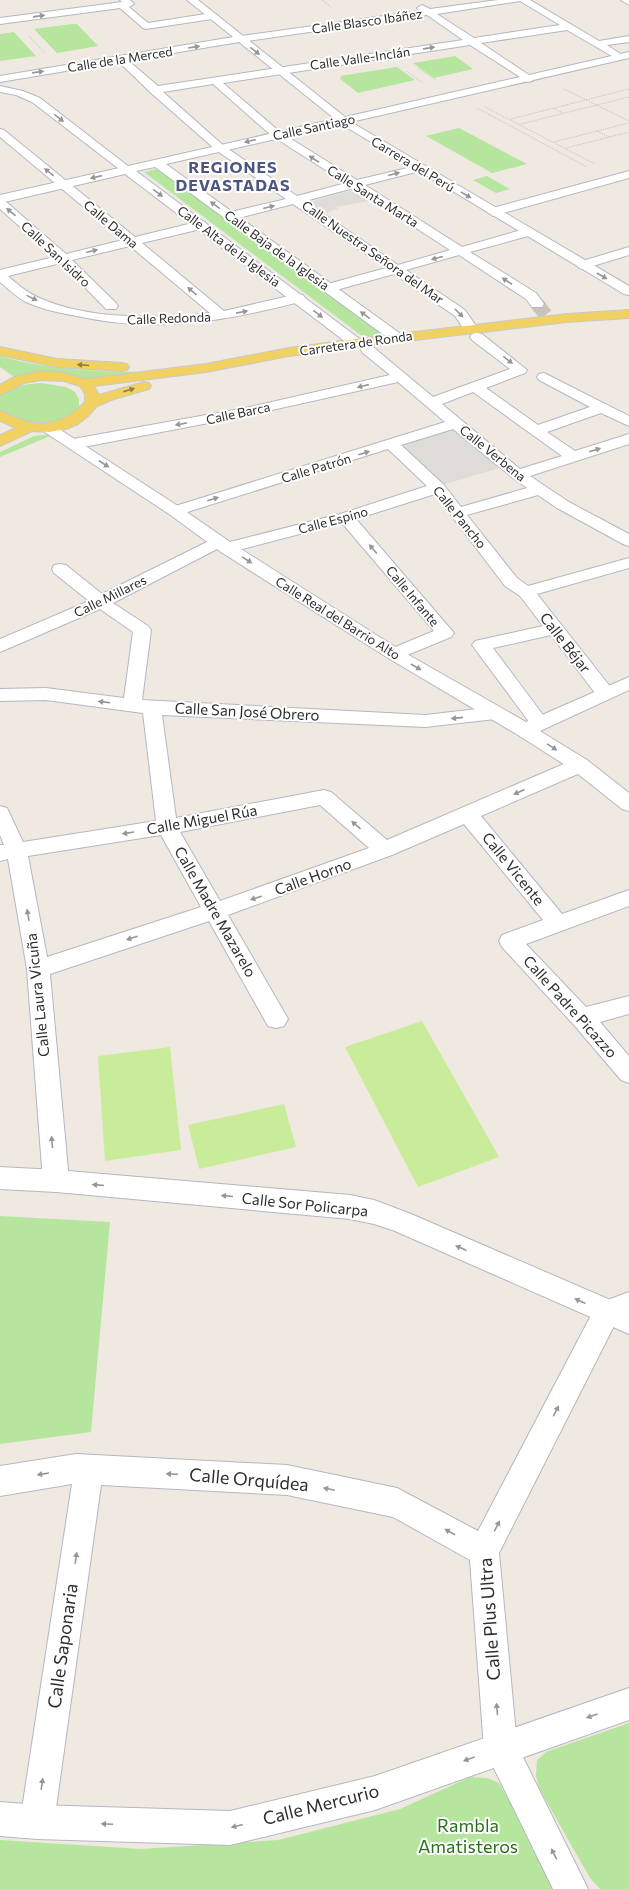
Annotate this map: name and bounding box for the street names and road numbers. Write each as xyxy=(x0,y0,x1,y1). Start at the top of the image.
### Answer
street label: Calle Blasco Ibáñez xyxy=(311,5,423,37)
street label: Calle de la Merced xyxy=(66,43,174,75)
street label: Calle Valle-Inclán xyxy=(309,43,411,73)
street label: Calle Santiago xyxy=(271,110,357,144)
street label: Carrera del Perú xyxy=(368,133,458,195)
street label: Calle Santa Marta xyxy=(324,162,422,230)
street label: Calle Dama xyxy=(81,197,141,251)
street label: Calle Nuestra Señora del Mar xyxy=(299,197,447,307)
street label: Calle Alta de la Iglesia xyxy=(174,202,284,290)
street label: Calle Baja de la Iglesia xyxy=(221,207,333,293)
street label: Calle San Isidro xyxy=(18,218,94,290)
street label: Calle Redonda xyxy=(127,309,211,327)
street label: Carretera de Ronda xyxy=(299,327,413,359)
street label: Calle Barca xyxy=(205,398,271,428)
street label: Calle Verbena xyxy=(457,421,529,485)
street label: Calle Patrón xyxy=(279,450,353,486)
street label: Calle Pancho xyxy=(430,483,490,552)
street label: Calle Espino xyxy=(296,503,370,537)
street label: Calle Infante xyxy=(383,562,443,630)
street label: Calle Millares xyxy=(71,572,149,620)
street label: Calle Real del Barrio Alto xyxy=(273,573,403,663)
street label: Calle Béjar xyxy=(537,609,595,676)
street label: Calle San José Obrero xyxy=(174,698,320,724)
street label: Calle Miguel Rúa xyxy=(145,800,259,838)
street label: Calle Vicente xyxy=(479,828,549,909)
street label: Calle Madre Mazarelo xyxy=(171,843,261,980)
street label: Calle Horno xyxy=(272,854,353,898)
street label: Calle Laura Vicuña xyxy=(22,932,52,1058)
street label: Calle Padre Picazzo xyxy=(520,951,621,1061)
street label: Calle Sor Policarpa xyxy=(241,1188,369,1220)
street label: Calle Orquídea xyxy=(188,1463,310,1495)
street label: Calle Plus Ultra xyxy=(474,1557,504,1681)
street label: Calle Saponaria xyxy=(42,1582,82,1710)
street label: Calle Mercurio xyxy=(260,1779,381,1829)

